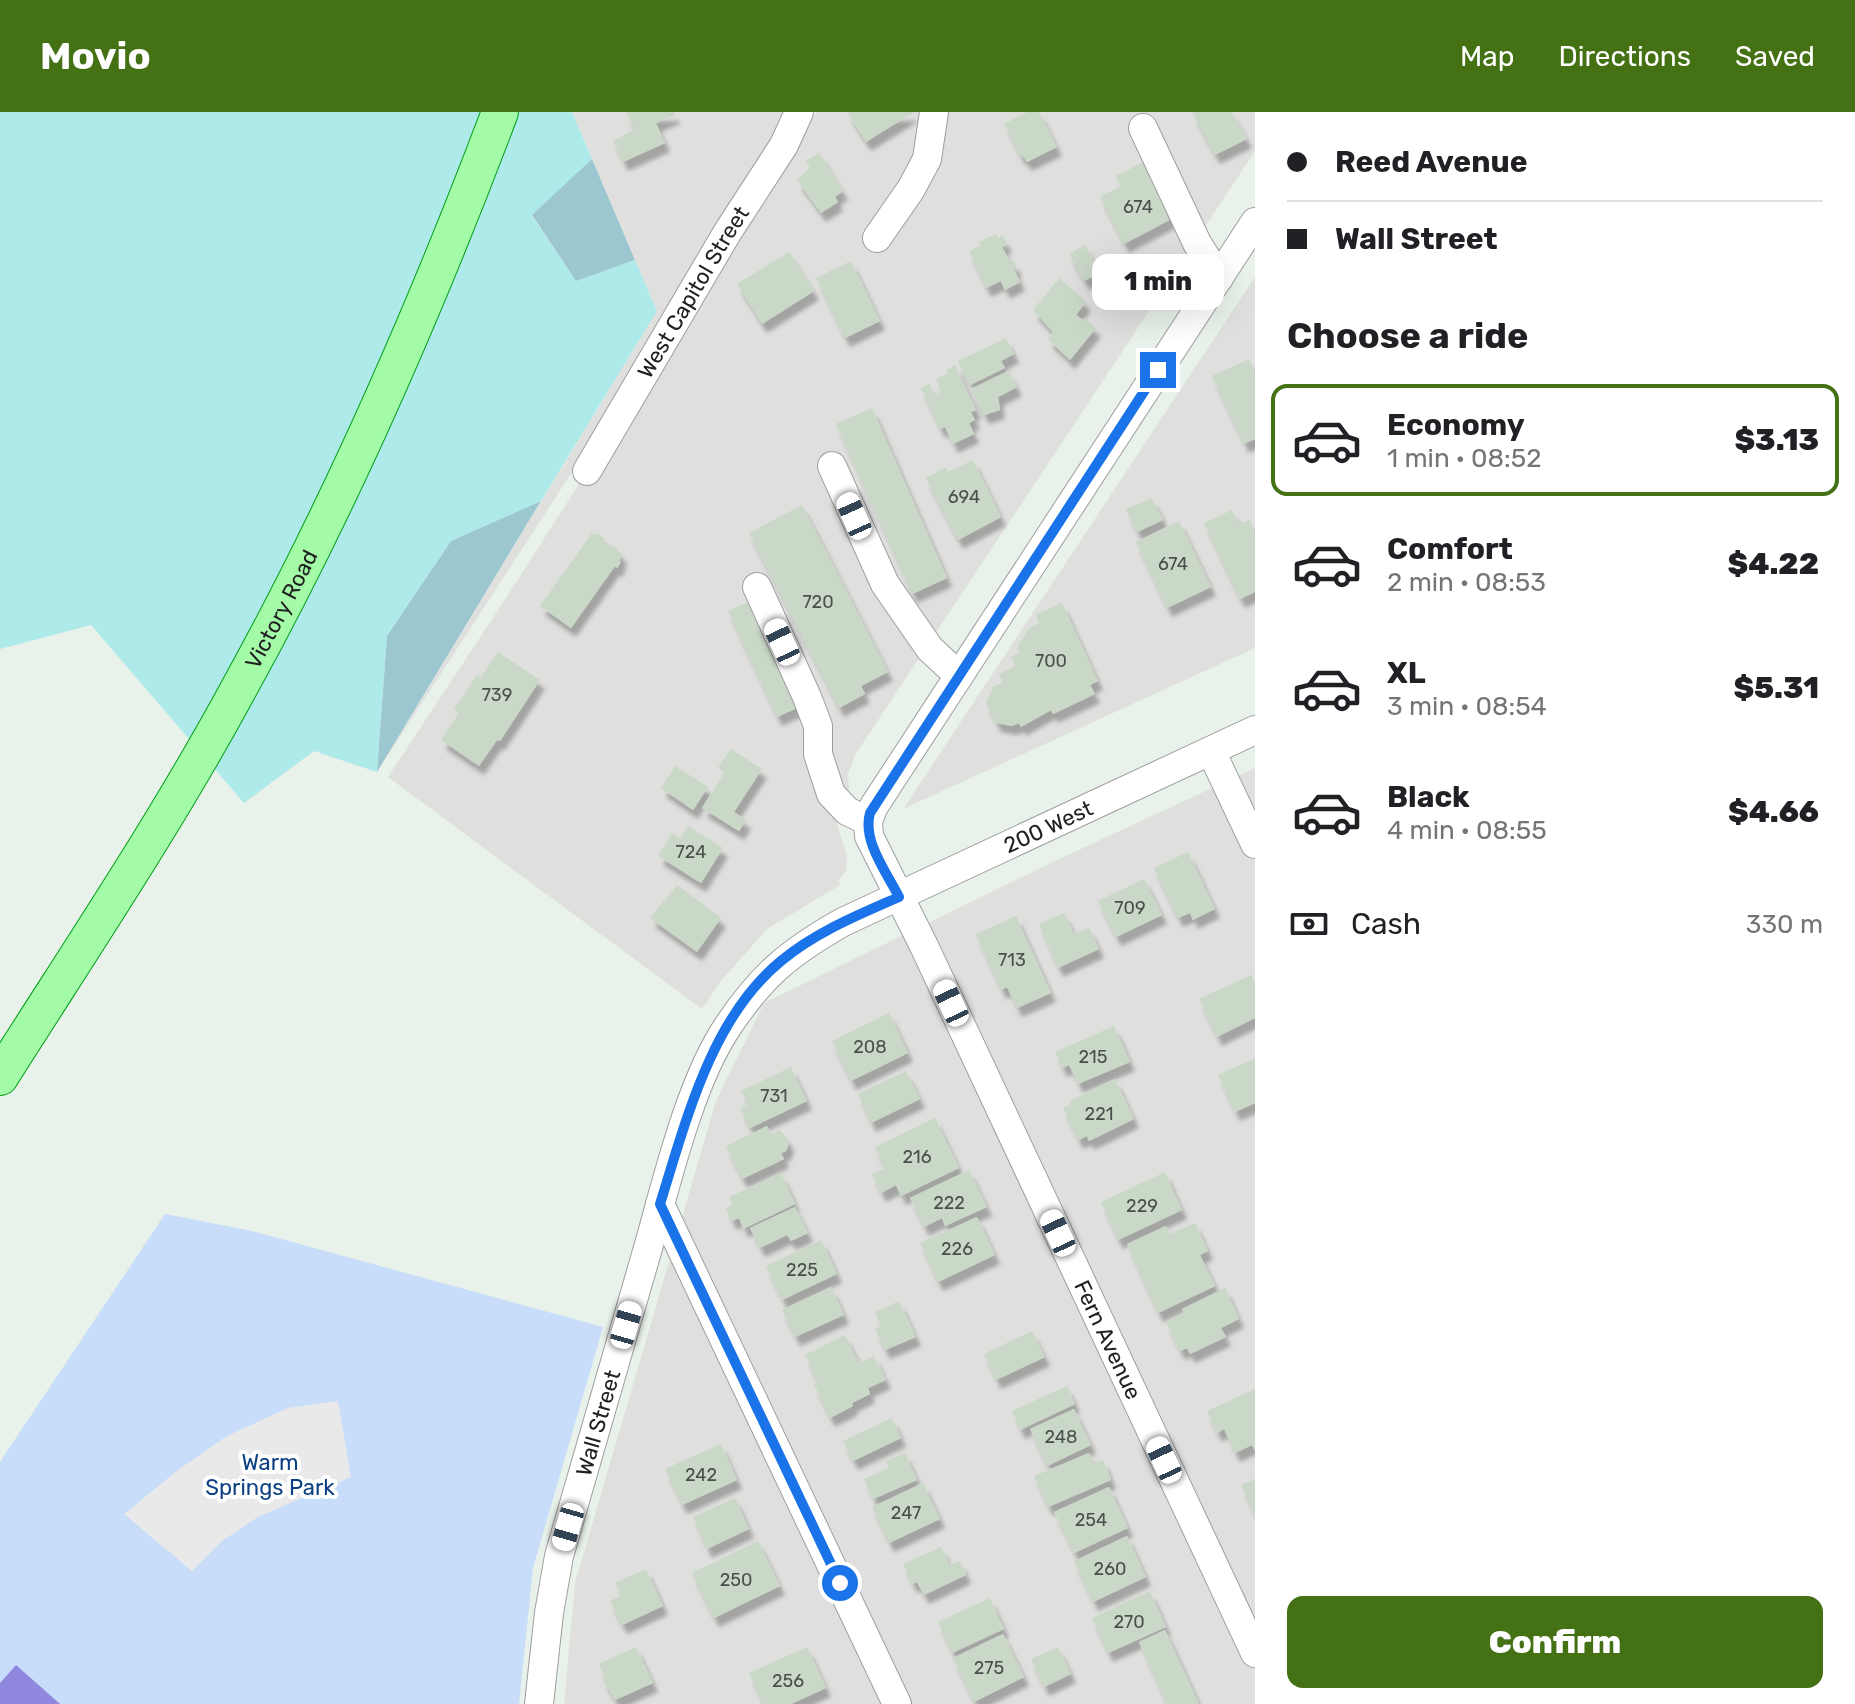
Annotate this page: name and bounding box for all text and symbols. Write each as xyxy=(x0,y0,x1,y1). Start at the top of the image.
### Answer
text: Movio xyxy=(40,33,151,79)
text: Map xyxy=(1460,40,1514,73)
text: Directions xyxy=(1558,40,1691,73)
text: Saved xyxy=(1735,40,1815,73)
text: Reed Avenue xyxy=(1335,144,1528,180)
house number: 674 xyxy=(1123,196,1153,218)
street label: West Capitol Street xyxy=(631,200,755,383)
text: Wall Street xyxy=(1335,221,1498,257)
callout: 1 min xyxy=(1092,254,1224,310)
text: 1 min xyxy=(1124,266,1192,297)
text: Choose a ride xyxy=(1287,314,1528,357)
route end xyxy=(1140,352,1176,388)
icon: car xyxy=(1291,404,1363,476)
text: Economy xyxy=(1387,407,1525,443)
text: $3.13 xyxy=(1734,422,1819,458)
text: 1 min · 08:52 xyxy=(1387,443,1541,474)
house number: 694 xyxy=(948,486,980,508)
car xyxy=(833,489,875,543)
icon: car xyxy=(1291,528,1363,600)
text: Comfort xyxy=(1387,531,1513,567)
street label: Victory Road xyxy=(239,545,323,673)
text: $4.22 xyxy=(1728,546,1819,582)
house number: 674 xyxy=(1158,553,1188,575)
text: 2 min · 08:53 xyxy=(1387,567,1546,598)
house number: 720 xyxy=(802,591,834,613)
car xyxy=(761,615,803,669)
house number: 700 xyxy=(1035,650,1067,672)
icon: car xyxy=(1291,652,1363,724)
text: XL xyxy=(1387,655,1426,691)
text: $5.31 xyxy=(1733,670,1819,706)
house number: 739 xyxy=(482,684,512,706)
text: 3 min · 08:54 xyxy=(1387,691,1547,722)
icon: car xyxy=(1291,776,1363,848)
text: Black xyxy=(1387,779,1470,815)
street label: 200 West xyxy=(999,794,1097,859)
text: $4.66 xyxy=(1728,794,1819,830)
text: 4 min · 08:55 xyxy=(1387,815,1547,846)
house number: 724 xyxy=(676,841,706,863)
house number: 709 xyxy=(1114,897,1146,919)
icon: cash xyxy=(1287,902,1331,946)
text: Cash xyxy=(1351,906,1421,942)
text: 330 m xyxy=(1746,909,1823,940)
house number: 713 xyxy=(998,949,1026,971)
car xyxy=(930,976,972,1030)
house number: 208 xyxy=(853,1036,887,1058)
house number: 215 xyxy=(1079,1046,1107,1068)
house number: 731 xyxy=(760,1085,788,1107)
house number: 221 xyxy=(1085,1103,1113,1125)
house number: 216 xyxy=(902,1146,932,1168)
house number: 222 xyxy=(933,1192,965,1214)
house number: 229 xyxy=(1126,1195,1158,1217)
car xyxy=(1037,1206,1079,1260)
house number: 226 xyxy=(941,1238,973,1260)
house number: 225 xyxy=(786,1259,818,1281)
street label: Fern Avenue xyxy=(1069,1276,1148,1403)
car xyxy=(608,1299,644,1351)
street label: Wall Street xyxy=(570,1366,626,1479)
house number: 248 xyxy=(1044,1426,1078,1448)
car xyxy=(1143,1433,1185,1487)
park label: Warm Springs Park xyxy=(205,1449,335,1501)
house number: 242 xyxy=(685,1464,717,1486)
car xyxy=(550,1501,586,1553)
house number: 247 xyxy=(891,1502,921,1524)
house number: 254 xyxy=(1075,1509,1107,1531)
house number: 260 xyxy=(1094,1558,1126,1580)
route start xyxy=(822,1565,858,1601)
house number: 250 xyxy=(720,1569,752,1591)
button: Confirm xyxy=(1287,1596,1823,1688)
house number: 270 xyxy=(1113,1611,1145,1633)
house number: 275 xyxy=(974,1657,1004,1679)
house number: 256 xyxy=(772,1670,804,1692)

